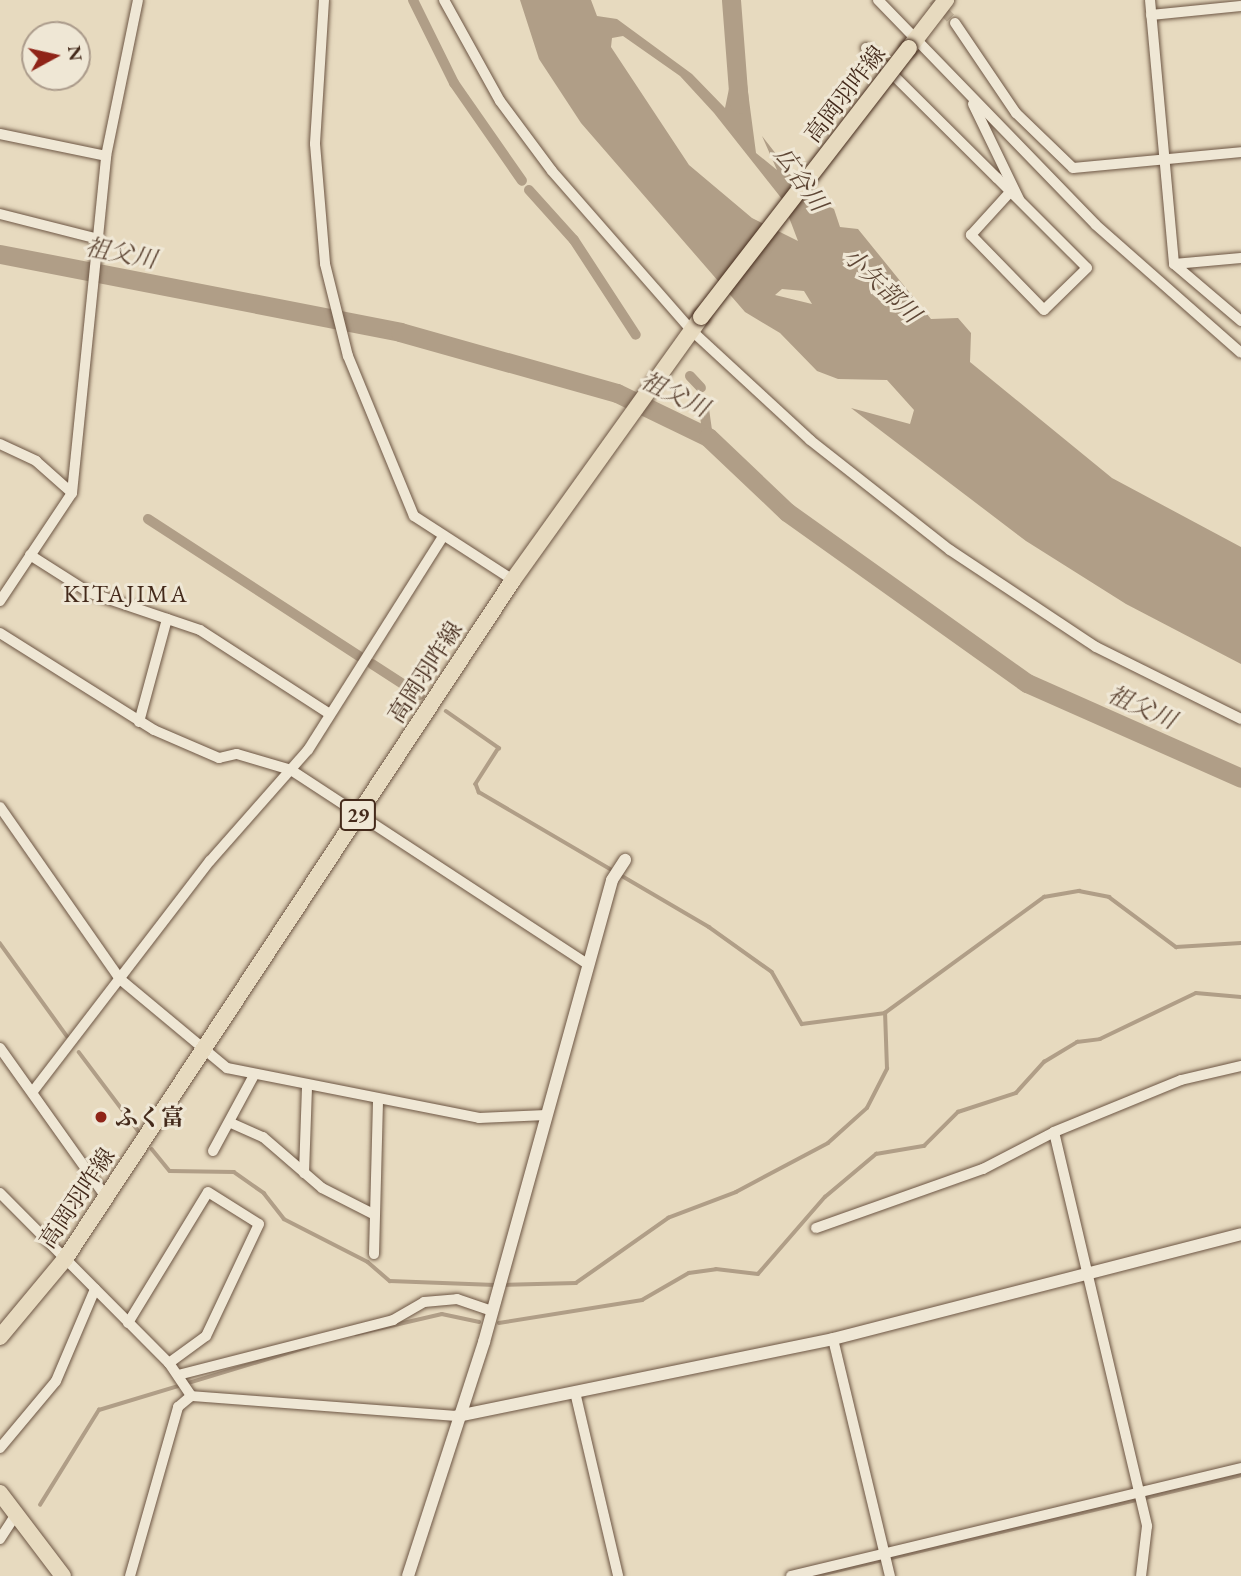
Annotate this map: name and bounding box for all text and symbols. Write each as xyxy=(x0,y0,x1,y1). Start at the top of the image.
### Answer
north arrow xyxy=(21,21,91,91)
street label: 高岡羽咋線 xyxy=(799,40,891,148)
text: N xyxy=(62,44,89,63)
water label: 広谷川 xyxy=(769,141,833,217)
water label: 祖父川 xyxy=(83,232,159,274)
water label: 小矢部川 xyxy=(837,241,927,329)
water label: 祖父川 xyxy=(636,365,714,423)
district label: KITAJIMA xyxy=(64,580,188,608)
street label: 高岡羽咋線 xyxy=(382,616,468,728)
water label: 祖父川 xyxy=(1103,679,1181,735)
road number: 29 xyxy=(339,798,377,832)
place label: ふく富 xyxy=(115,1103,184,1131)
marker: ふく富 xyxy=(93,1109,109,1125)
street label: 高岡羽咋線 xyxy=(33,1143,121,1253)

